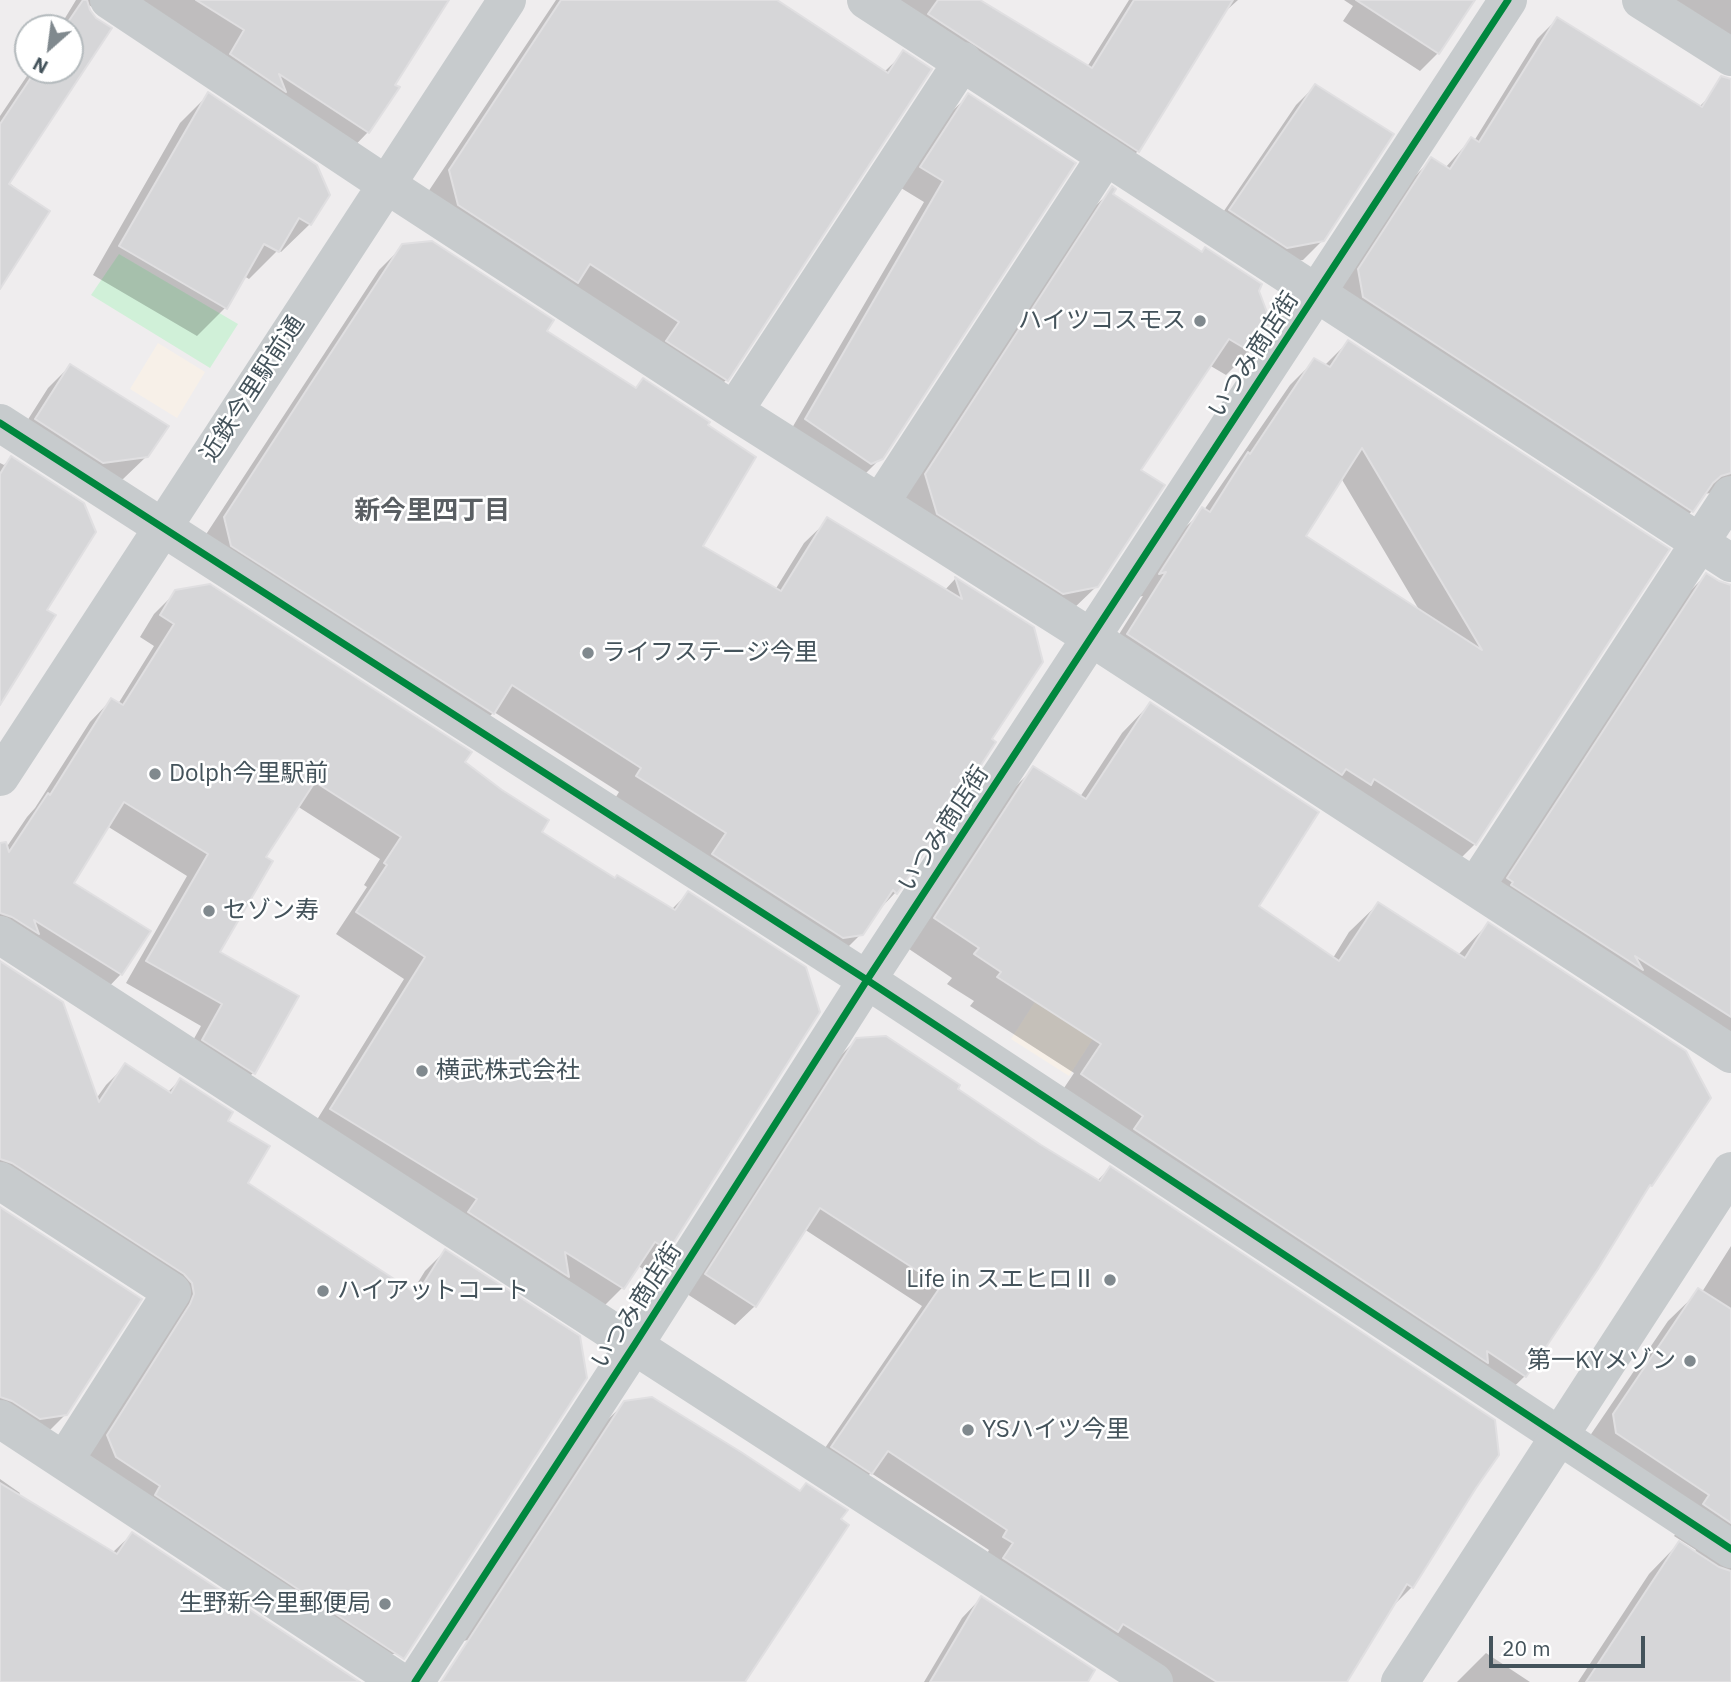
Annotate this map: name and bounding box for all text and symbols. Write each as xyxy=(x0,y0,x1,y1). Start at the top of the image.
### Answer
north arrow xyxy=(14,14,84,84)
text: N xyxy=(28,52,52,80)
street label: いつみ商店街 xyxy=(1203,287,1305,423)
place label: ハイツコスモス xyxy=(1018,307,1186,335)
street label: 近鉄今里駅前通 xyxy=(195,311,311,467)
marker: ハイツコスモス xyxy=(1192,313,1208,329)
district label: 新今里四丁目 xyxy=(354,495,510,527)
place label: ライフステージ今里 xyxy=(602,639,818,667)
marker: ライフステージ今里 xyxy=(580,645,596,661)
place label: Dolph今里駅前 xyxy=(169,760,329,788)
street label: いつみ商店街 xyxy=(893,761,995,897)
marker: Dolph今里駅前 xyxy=(147,766,163,782)
place label: セゾン寿 xyxy=(223,897,319,925)
marker: セゾン寿 xyxy=(201,903,217,919)
place label: 横武株式会社 xyxy=(436,1057,580,1085)
marker: 横武株式会社 xyxy=(414,1063,430,1079)
street label: いつみ商店街 xyxy=(586,1238,688,1374)
place label: Life in スエヒロⅡ xyxy=(906,1266,1096,1294)
marker: Life in スエヒロⅡ xyxy=(1102,1272,1118,1288)
place label: ハイアットコート xyxy=(337,1277,529,1305)
marker: ハイアットコート xyxy=(315,1283,331,1299)
place label: 第一KYメゾン xyxy=(1527,1347,1676,1375)
marker: 第一KYメゾン xyxy=(1682,1353,1698,1369)
place label: YSハイツ今里 xyxy=(982,1416,1130,1444)
marker: YSハイツ今里 xyxy=(960,1422,976,1438)
place label: 生野新今里郵便局 xyxy=(179,1590,371,1618)
marker: 生野新今里郵便局 xyxy=(377,1596,393,1612)
scale bar xyxy=(1493,1622,1649,1666)
text: 20 m xyxy=(1502,1634,1551,1662)

